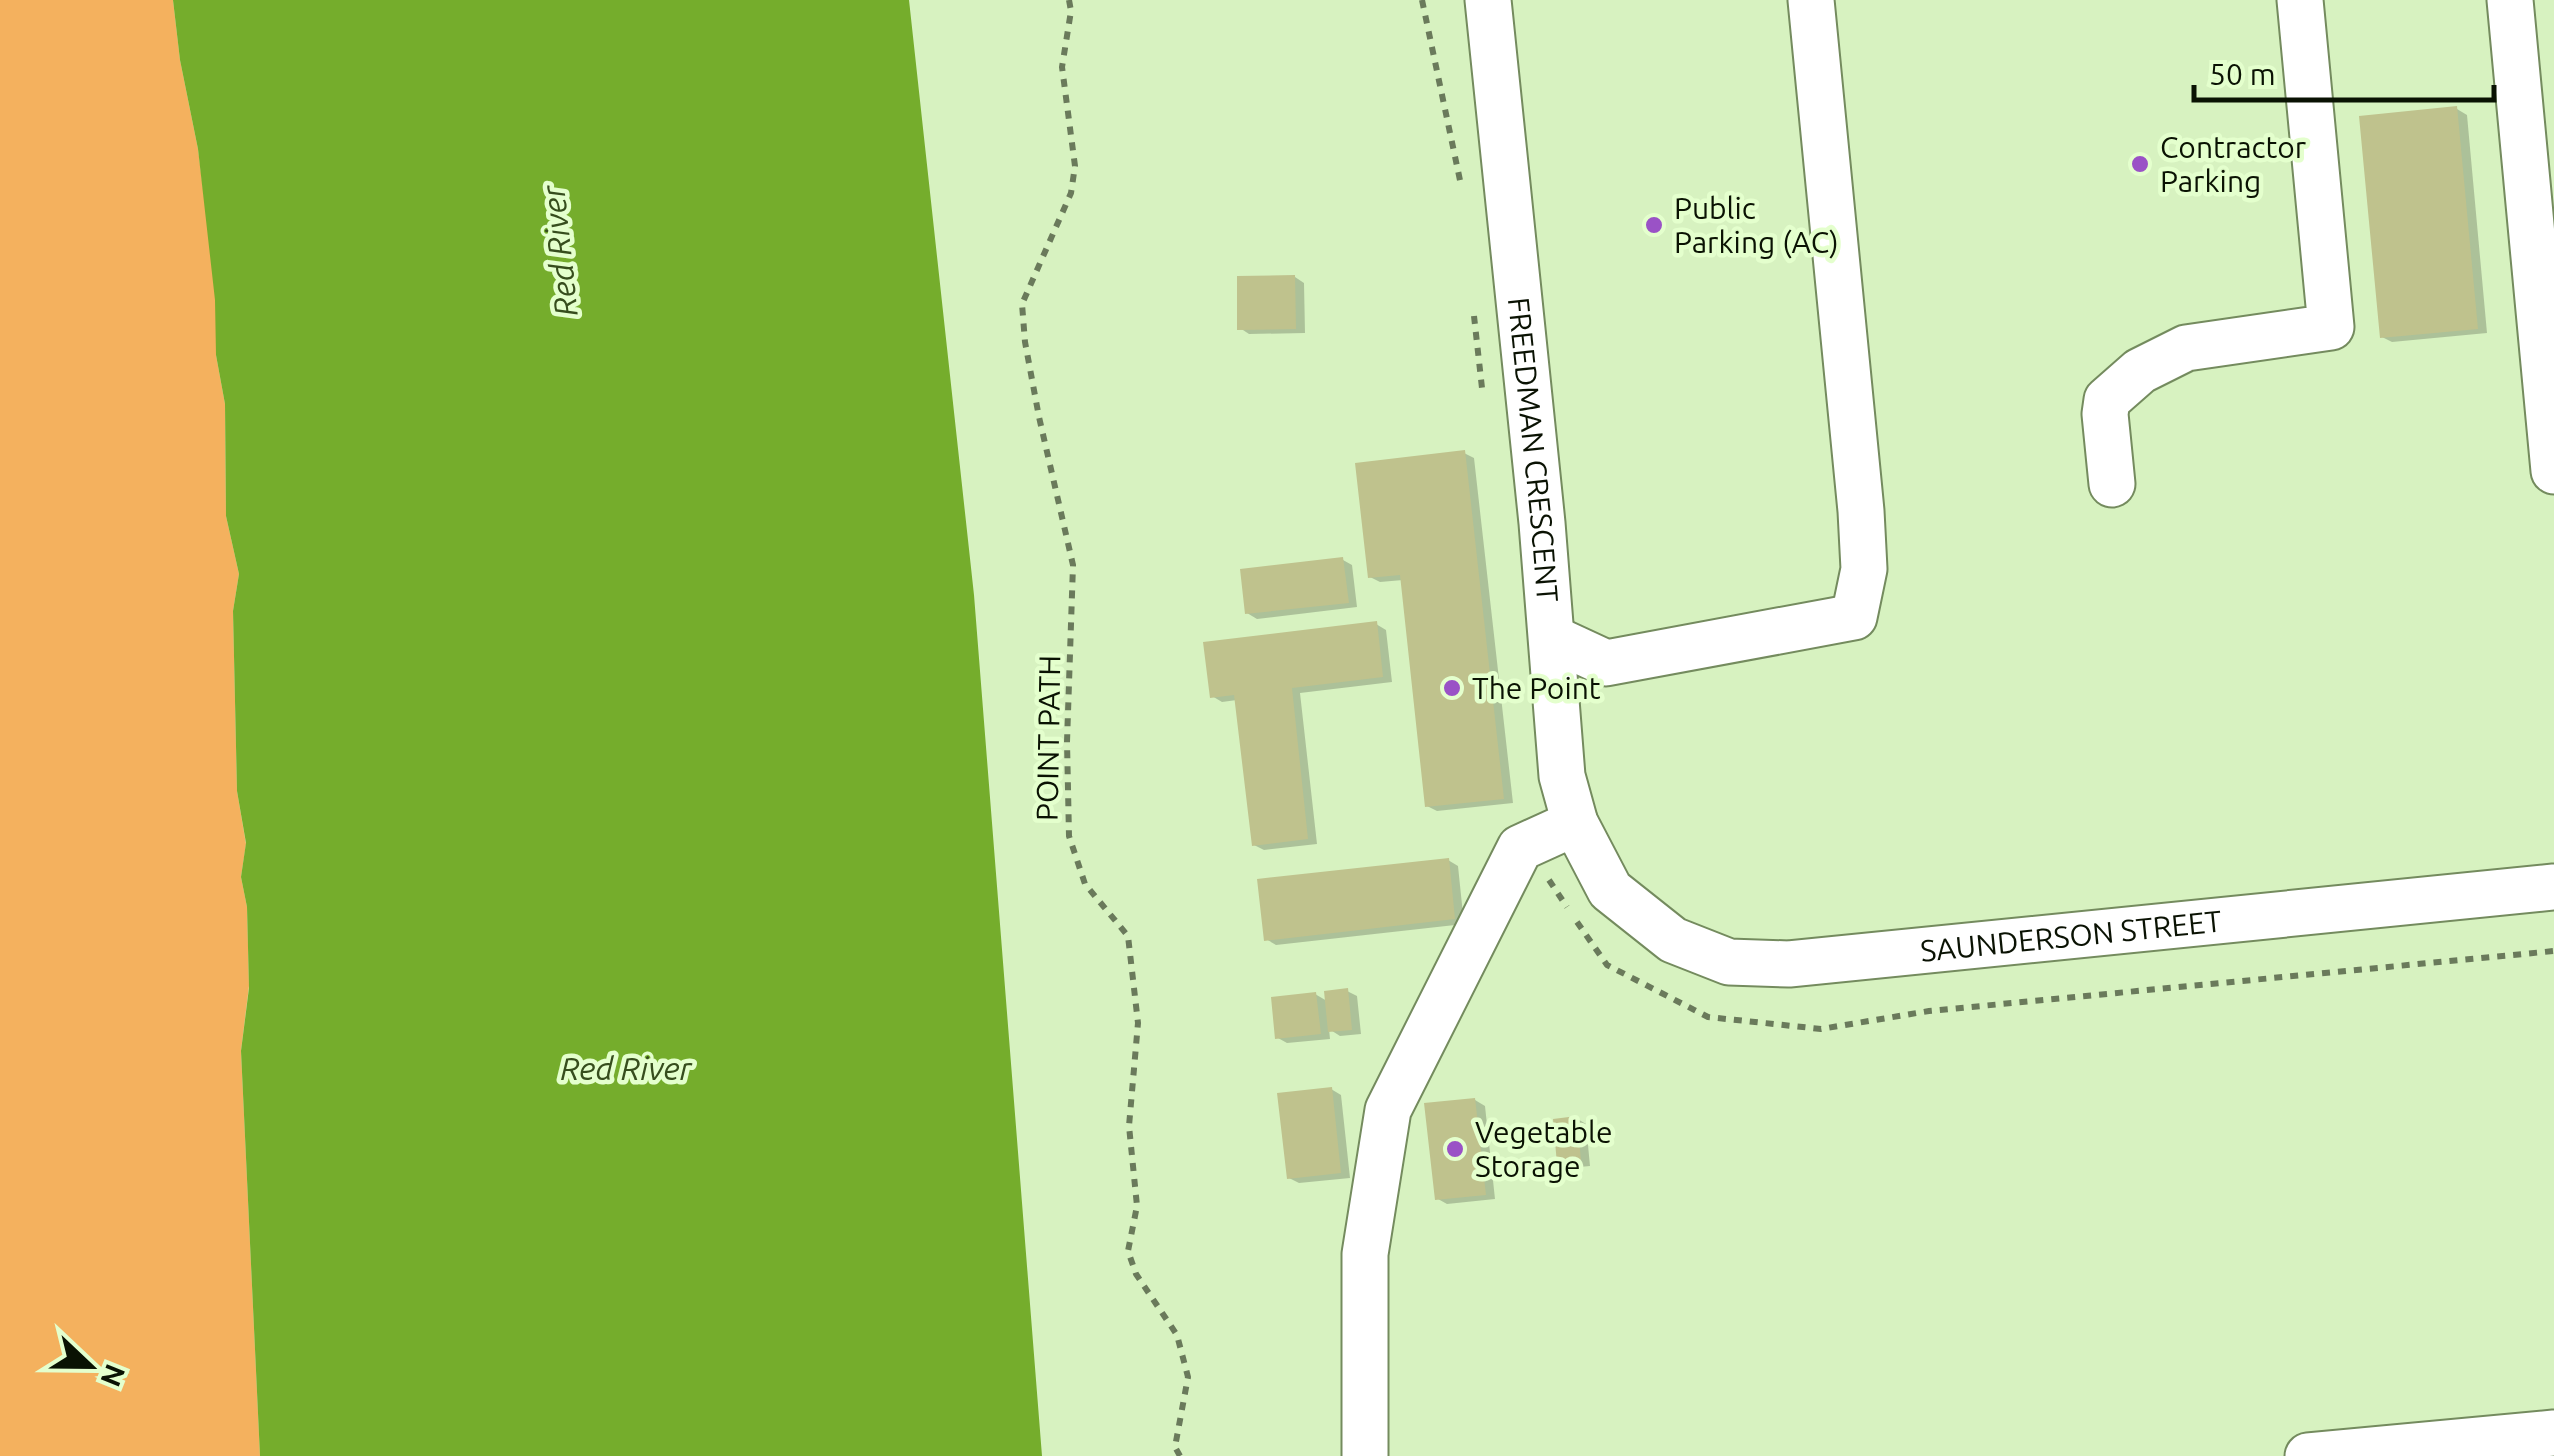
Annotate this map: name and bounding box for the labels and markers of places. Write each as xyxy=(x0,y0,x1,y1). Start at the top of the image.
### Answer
place label: Contractor Parking xyxy=(2160,130,2307,198)
marker: Contractor Parking xyxy=(2129,153,2151,175)
place label: Public Parking (AC) xyxy=(1674,191,1839,259)
marker: Public Parking (AC) xyxy=(1643,214,1665,236)
place label: The Point xyxy=(1472,671,1601,705)
marker: The Point xyxy=(1441,677,1463,699)
place label: Vegetable Storage xyxy=(1475,1115,1612,1183)
marker: Vegetable Storage xyxy=(1444,1138,1466,1160)

